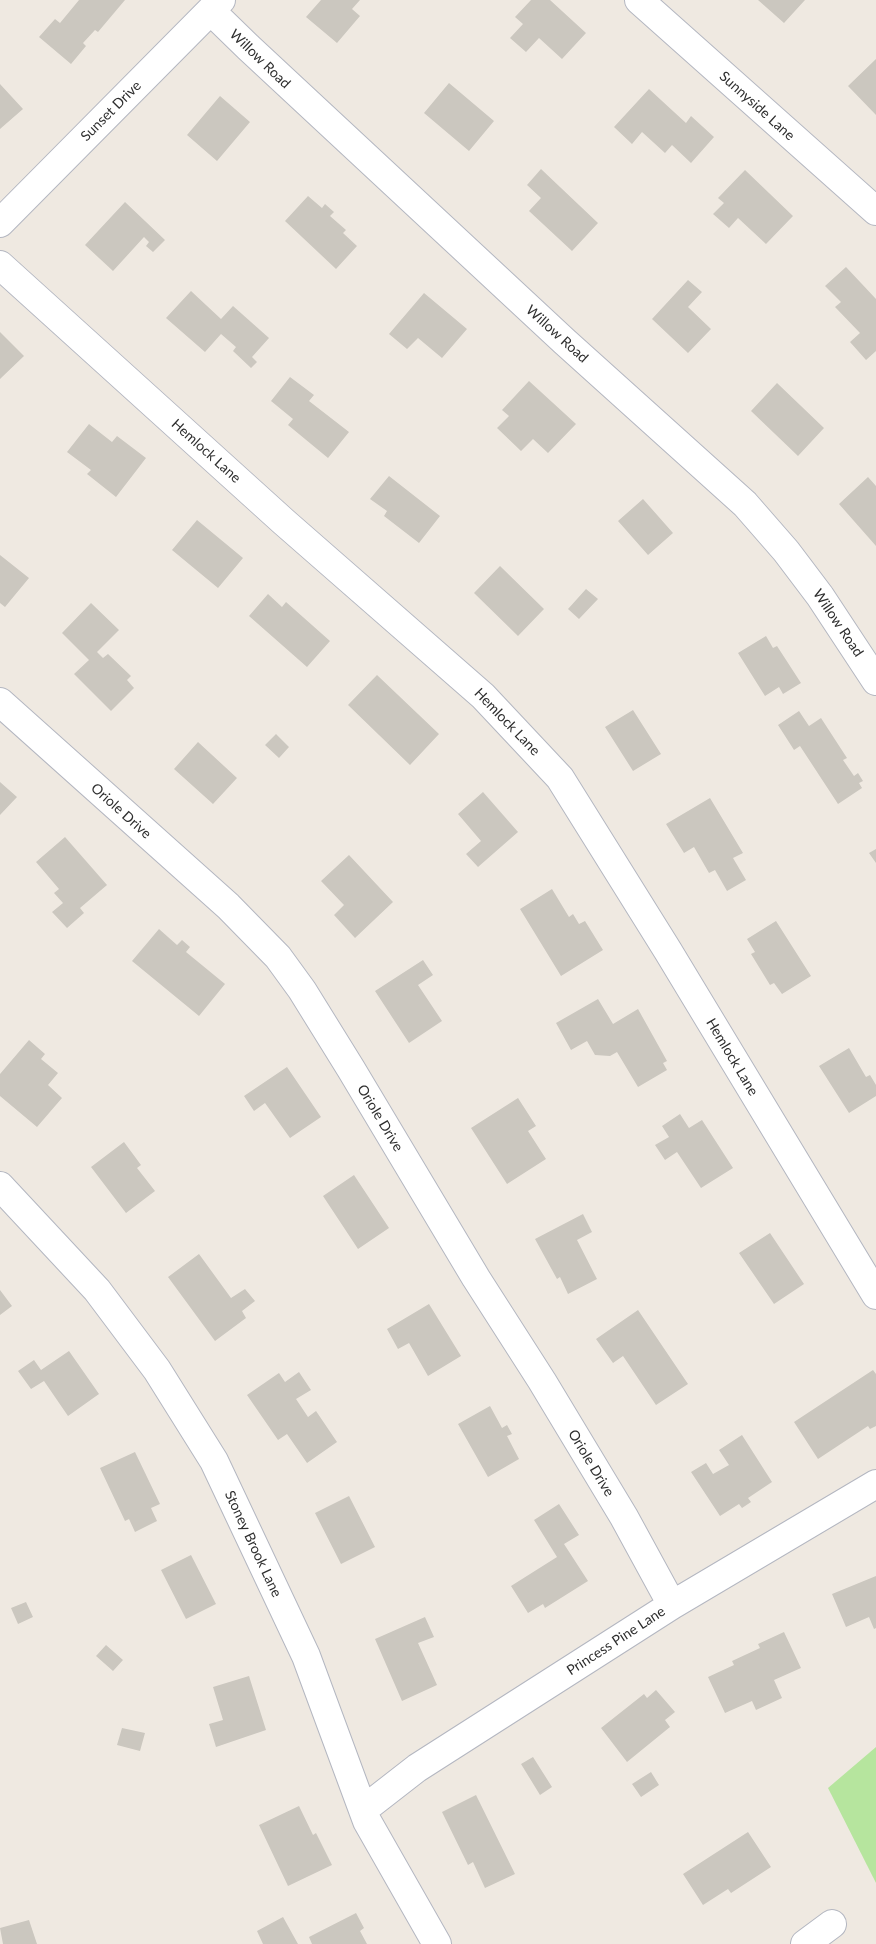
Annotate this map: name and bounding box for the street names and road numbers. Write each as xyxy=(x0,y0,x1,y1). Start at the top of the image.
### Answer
street label: Willow Road xyxy=(226,26,294,92)
street label: Sunnyside Lane xyxy=(716,68,798,144)
street label: Sunset Drive xyxy=(77,77,145,145)
street label: Willow Road xyxy=(522,302,592,366)
street label: Hemlock Lane xyxy=(168,416,244,486)
street label: Willow Road xyxy=(809,586,867,660)
street label: Hemlock Lane xyxy=(471,685,543,759)
street label: Oriole Drive xyxy=(87,780,155,842)
street label: Hemlock Lane xyxy=(702,1015,762,1099)
street label: Oriole Drive xyxy=(353,1081,407,1155)
street label: Oriole Drive xyxy=(564,1426,618,1500)
street label: Stoney Brook Lane xyxy=(221,1488,285,1600)
street label: Princess Pine Lane xyxy=(564,1603,668,1679)

